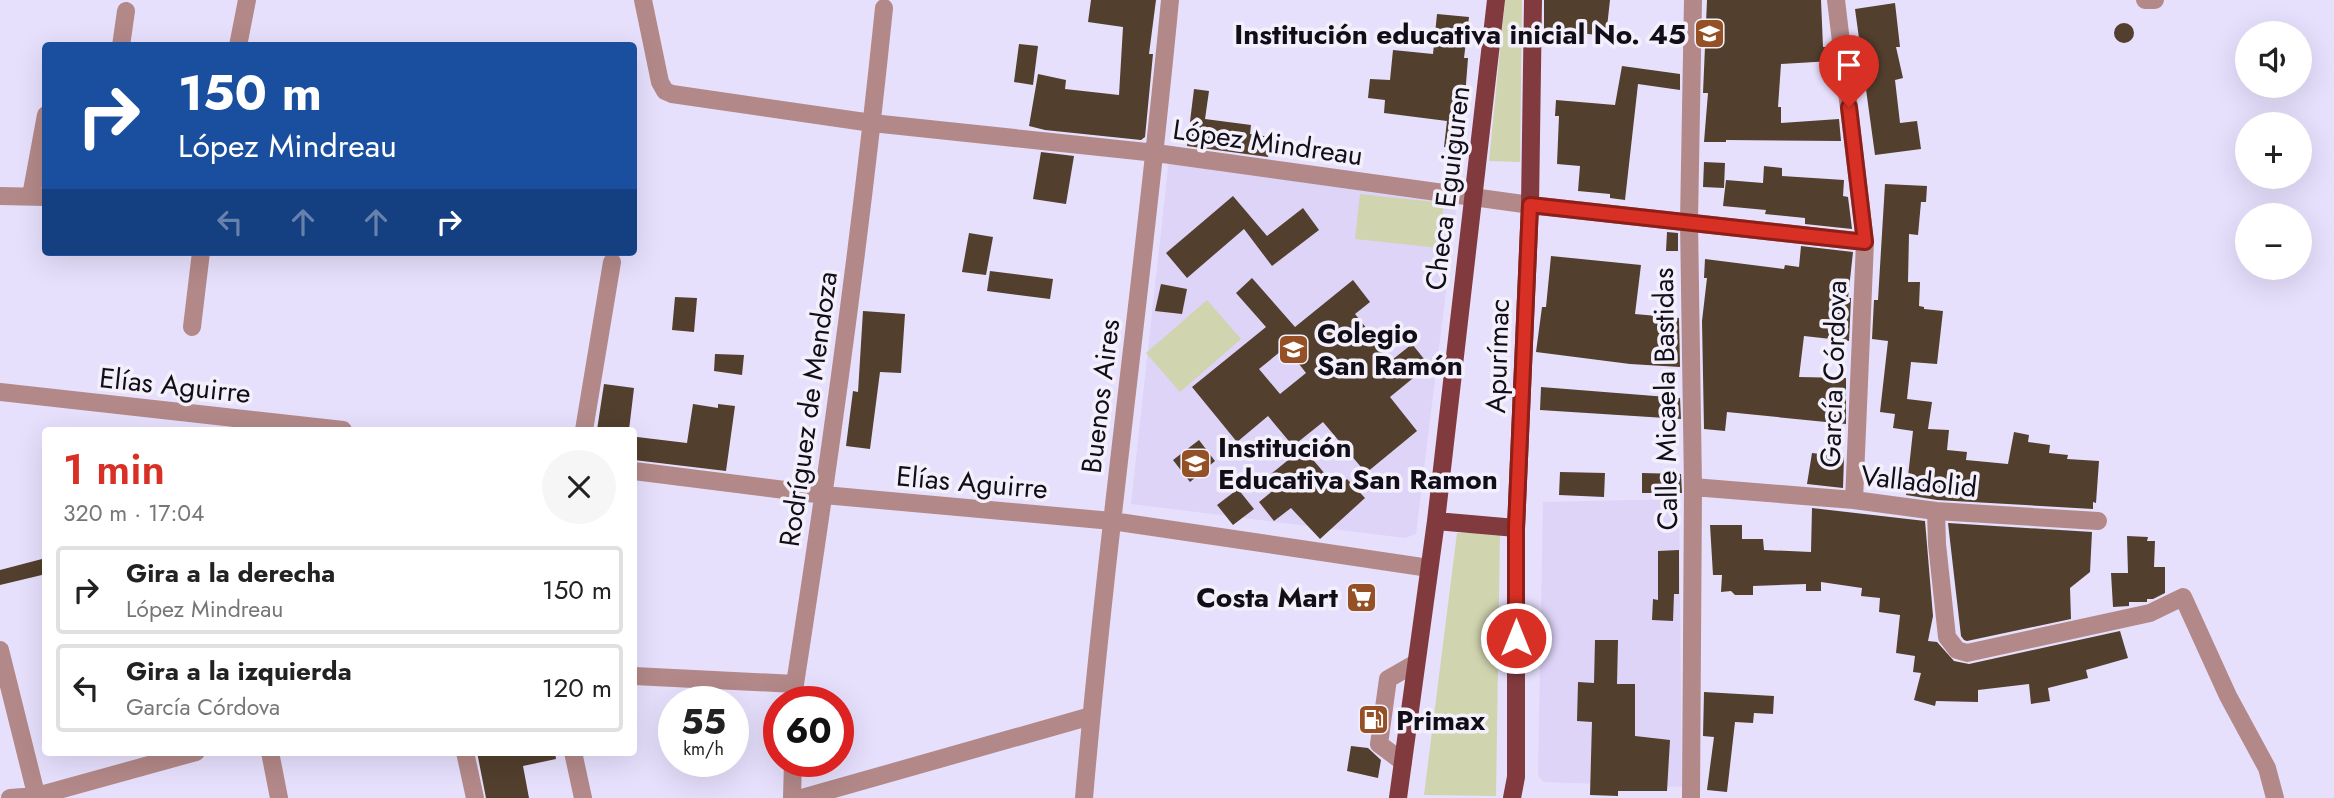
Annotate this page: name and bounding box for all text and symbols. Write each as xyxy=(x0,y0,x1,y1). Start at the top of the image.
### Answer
place label: Institución educativa inicial No. 45 xyxy=(1234,14,1686,55)
school or university icon: Institución educativa inicial No. 45 xyxy=(1692,17,1726,51)
map controls xyxy=(2235,21,2312,280)
button: sound xyxy=(2235,21,2312,98)
pin xyxy=(1819,35,1879,107)
icon: arrive xyxy=(1830,46,1868,84)
text: 150 m xyxy=(178,58,322,128)
icon: right xyxy=(63,70,154,161)
street label: Checa Eguiguren xyxy=(1415,83,1480,293)
street label: López Mindreau xyxy=(1170,109,1366,176)
button: + xyxy=(2235,112,2312,189)
text: López Mindreau xyxy=(178,123,397,169)
icon: left xyxy=(211,203,249,241)
icon: ahead xyxy=(284,203,322,241)
icon: ahead xyxy=(357,203,395,241)
icon: right xyxy=(430,203,468,241)
button: − xyxy=(2235,203,2312,280)
street label: Calle Micaela Bastidas xyxy=(1643,267,1688,531)
street label: Rodríguez de Mendoza xyxy=(769,269,848,549)
street label: García Córdova xyxy=(1810,280,1857,468)
street label: Apurímac xyxy=(1475,298,1520,414)
place label: Colegio San Ramón xyxy=(1317,313,1463,386)
street label: Buenos Aires xyxy=(1071,317,1130,476)
school or university icon: Colegio San Ramón xyxy=(1277,332,1311,366)
street label: Elías Aguirre xyxy=(97,357,253,414)
place label: Institución Educativa San Ramon xyxy=(1218,427,1498,500)
text: 1 min xyxy=(63,439,165,500)
school or university icon: Institución Educativa San Ramon xyxy=(1178,446,1212,480)
button: close xyxy=(542,450,616,524)
street label: Elías Aguirre xyxy=(895,455,1049,510)
street label: Valladolid xyxy=(1859,455,1979,508)
text: 320 m · 17:04 xyxy=(63,496,205,530)
text: Gira a la derecha xyxy=(126,554,335,592)
icon: right xyxy=(67,571,105,609)
text: 150 m xyxy=(542,571,612,609)
place label: Costa Mart xyxy=(1196,577,1338,618)
supermarket icon: Costa Mart xyxy=(1344,580,1378,614)
text: López Mindreau xyxy=(126,592,283,626)
position arrow xyxy=(1479,601,1553,675)
text: Gira a la izquierda xyxy=(126,652,352,690)
icon: left xyxy=(67,669,105,707)
text: 120 m xyxy=(542,669,612,707)
speed limit sign: 60 xyxy=(763,686,854,777)
text: García Córdova xyxy=(126,690,280,724)
text: 55 xyxy=(681,697,726,747)
place label: Primax xyxy=(1396,700,1485,741)
fuel station icon: Primax xyxy=(1356,703,1390,737)
text: km/h xyxy=(683,736,724,762)

